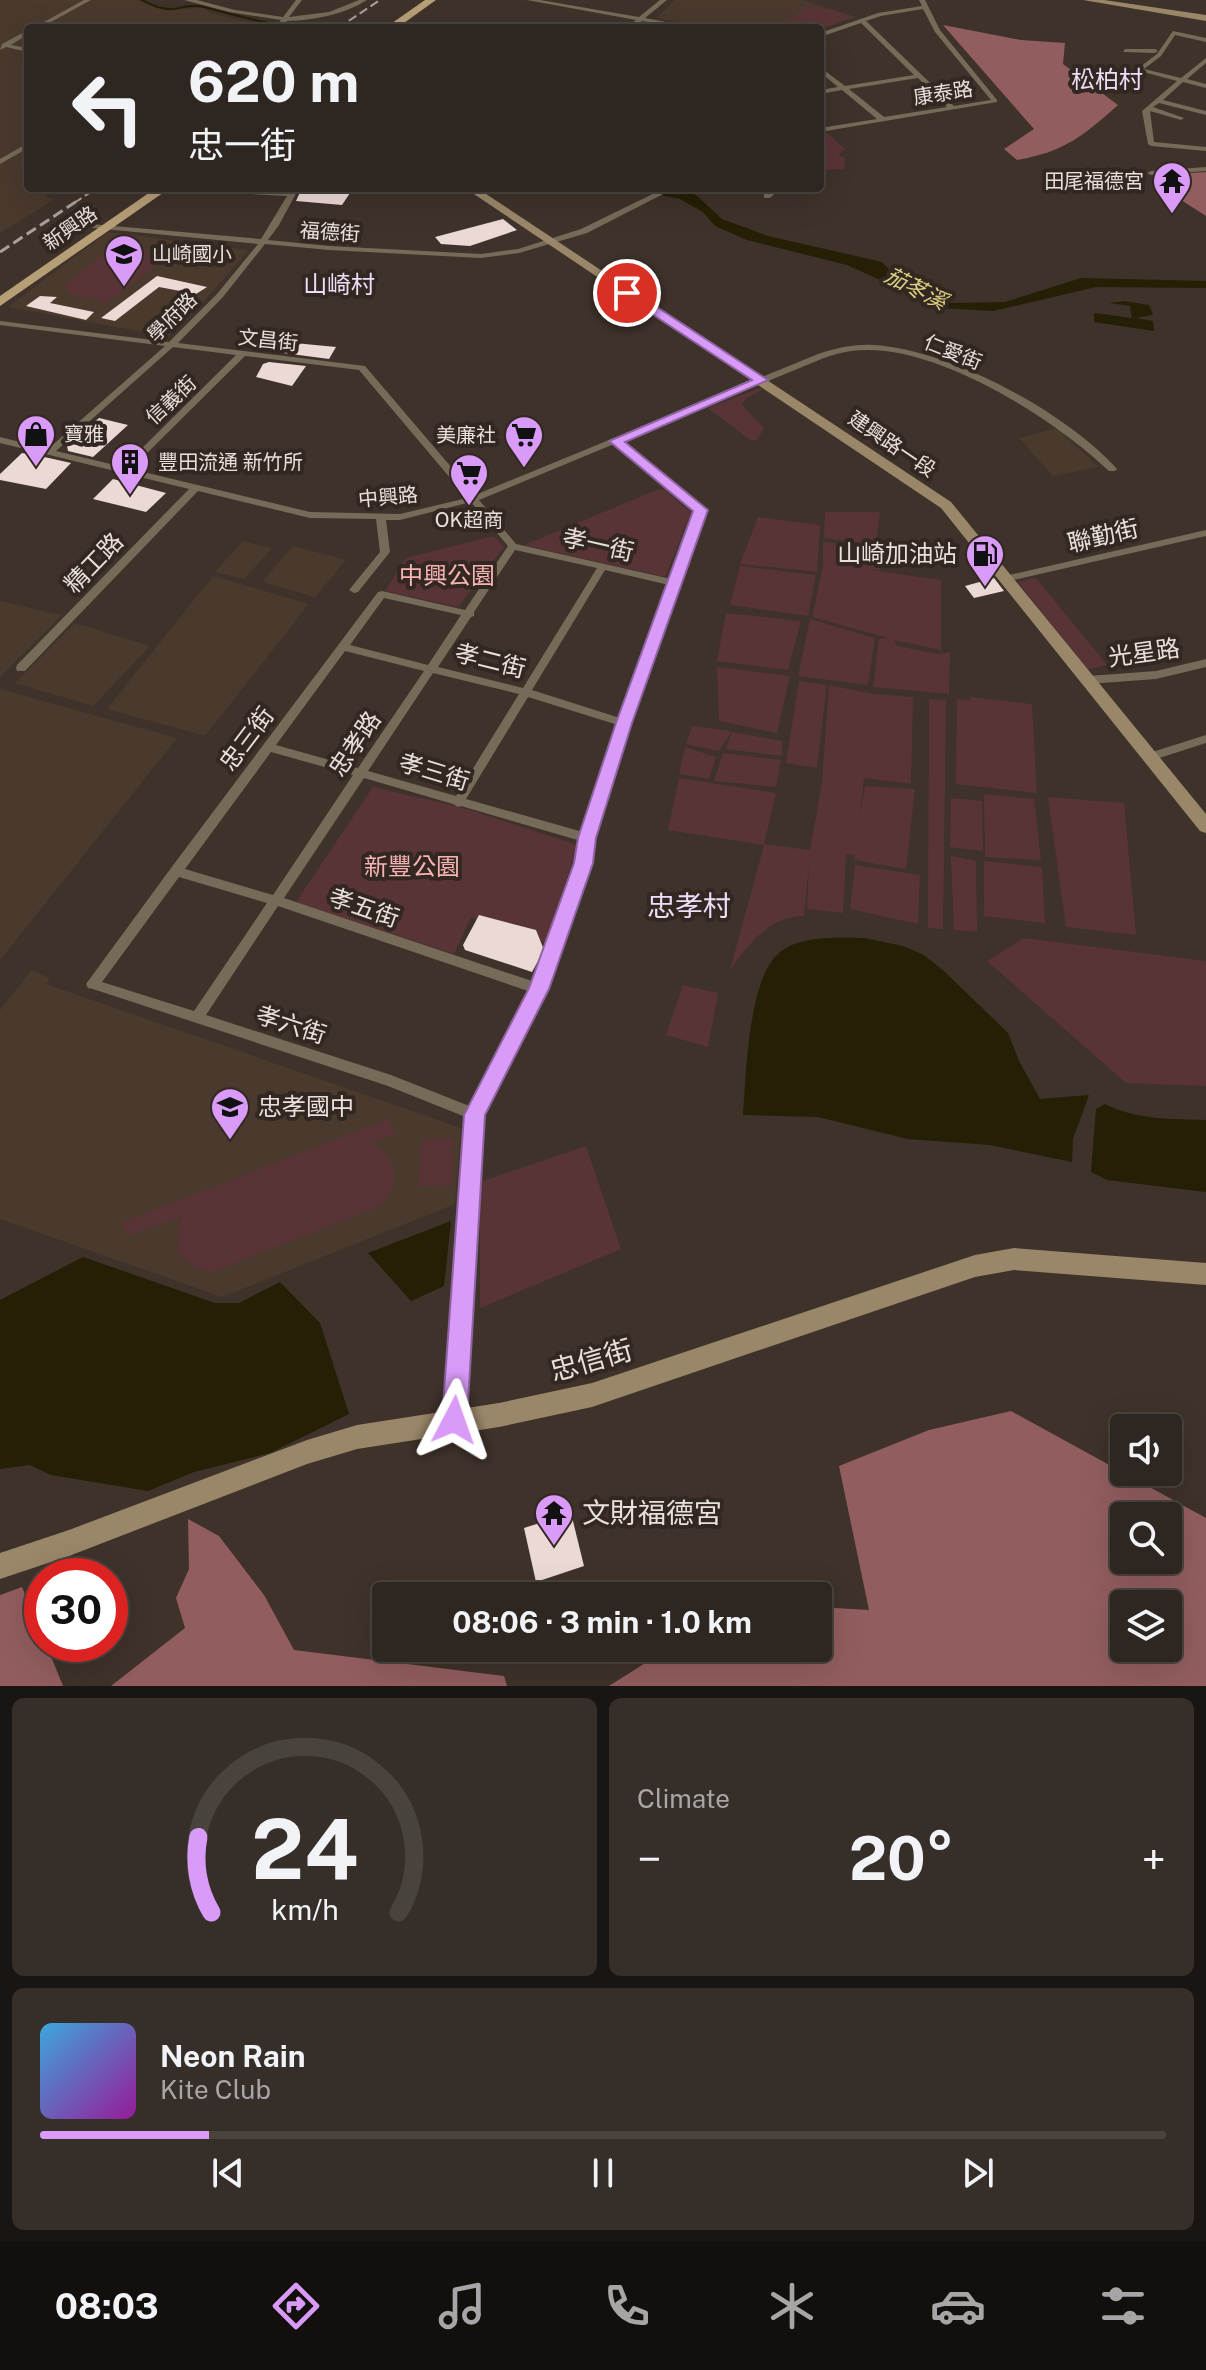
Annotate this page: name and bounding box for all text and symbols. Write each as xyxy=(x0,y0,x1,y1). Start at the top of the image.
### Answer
text: 620 m xyxy=(188,49,359,115)
icon: left xyxy=(56,56,160,160)
district label: 松柏村 xyxy=(1071,65,1143,93)
street label: 康泰路 xyxy=(911,76,975,110)
text: 忠一街 xyxy=(188,124,296,166)
temple icon: 田尾福德宮 xyxy=(1151,160,1193,215)
place label: 田尾福德宮 xyxy=(1044,169,1144,193)
street label: 新興路 xyxy=(39,201,101,255)
street label: 福德街 xyxy=(299,218,361,246)
school or university icon: 山崎國小 xyxy=(103,233,145,288)
place label: 山崎國小 xyxy=(152,242,232,266)
pin xyxy=(593,259,661,327)
water label: 茄苳溪 xyxy=(881,261,954,316)
district label: 山崎村 xyxy=(303,270,375,298)
icon: arrive xyxy=(605,271,649,315)
street label: 學府路 xyxy=(142,287,202,347)
street label: 文昌街 xyxy=(237,325,299,355)
street label: 仁愛街 xyxy=(921,330,985,374)
street label: 信義街 xyxy=(141,371,201,429)
street label: 建興路一段 xyxy=(844,406,940,482)
shop icon: 寶雅 xyxy=(15,413,57,468)
supermarket icon: 美廉社 xyxy=(503,414,545,469)
place label: 寶雅 xyxy=(64,422,104,446)
place label: 美廉社 xyxy=(436,423,496,447)
building icon: 豐田流通 新竹所 xyxy=(109,441,151,496)
place label: 豐田流通 新竹所 xyxy=(158,450,303,474)
supermarket icon: OK超商 xyxy=(448,452,490,507)
street label: 中興路 xyxy=(357,482,419,512)
place label: OK超商 xyxy=(435,508,503,532)
street label: 聯勤街 xyxy=(1065,513,1141,557)
street label: 孝一街 xyxy=(560,522,636,566)
street label: 精工路 xyxy=(58,527,128,598)
fuel station icon: 山崎加油站 xyxy=(964,533,1006,588)
place label: 山崎加油站 xyxy=(837,539,957,567)
park label: 中興公園 xyxy=(399,561,495,589)
street label: 光星路 xyxy=(1106,633,1181,671)
street label: 孝二街 xyxy=(452,638,529,682)
street label: 忠三街 xyxy=(213,701,279,776)
street label: 忠孝路 xyxy=(322,706,386,781)
street label: 孝三街 xyxy=(396,747,473,795)
park label: 新豐公園 xyxy=(364,852,460,880)
street label: 孝五街 xyxy=(326,882,403,932)
district label: 忠孝村 xyxy=(647,889,731,922)
street label: 孝六街 xyxy=(253,1000,330,1048)
school or university icon: 忠孝國中 xyxy=(209,1086,251,1141)
place label: 忠孝國中 xyxy=(258,1092,354,1120)
street label: 忠信街 xyxy=(546,1332,636,1387)
position arrow xyxy=(412,1378,496,1462)
map controls xyxy=(1110,1414,1182,1662)
button: sound xyxy=(1110,1414,1182,1486)
temple icon: 文財福德宮 xyxy=(533,1492,575,1547)
place label: 文財福德宮 xyxy=(582,1496,722,1529)
button: search xyxy=(1110,1502,1182,1574)
speed limit sign: 30 xyxy=(24,1558,128,1662)
button: layers xyxy=(1110,1590,1182,1662)
text: 08:06 · 3 min · 1.0 km xyxy=(452,1604,752,1640)
text: Climate xyxy=(637,1783,730,1814)
text: 24 xyxy=(251,1800,358,1898)
text: 20° xyxy=(849,1823,954,1894)
text: − xyxy=(637,1833,661,1885)
text: + xyxy=(1142,1833,1166,1885)
text: km/h xyxy=(271,1893,338,1926)
text: Neon Rain xyxy=(160,2038,306,2074)
text: Kite Club xyxy=(160,2074,271,2105)
icon: previous xyxy=(206,2151,250,2195)
icon: pause xyxy=(581,2151,625,2195)
icon: next xyxy=(956,2151,1000,2195)
icon: directions xyxy=(268,2278,324,2334)
icon: music xyxy=(434,2278,490,2334)
icon: phone xyxy=(599,2278,655,2334)
icon: climate xyxy=(764,2278,820,2334)
icon: car xyxy=(930,2278,986,2334)
icon: filters xyxy=(1095,2278,1151,2334)
text: 08:03 xyxy=(55,2285,159,2327)

